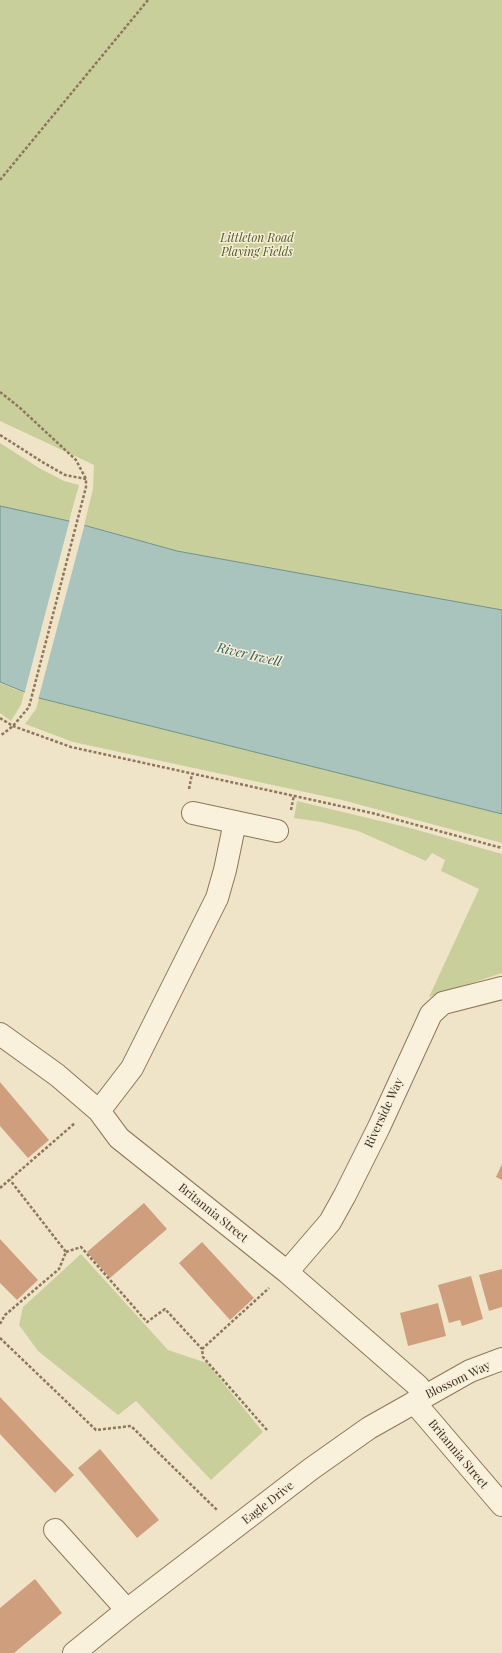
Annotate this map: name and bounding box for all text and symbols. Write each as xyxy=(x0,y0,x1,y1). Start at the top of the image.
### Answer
park label: Littleton Road Playing Fields xyxy=(220,231,294,259)
water label: River Irwell xyxy=(215,640,283,670)
street label: Riverside Way xyxy=(362,1076,406,1150)
street label: Britannia Street xyxy=(175,1180,251,1246)
street label: Blossom Way xyxy=(423,1358,493,1402)
street label: Britannia Street xyxy=(425,1417,491,1491)
street label: Eagle Drive xyxy=(239,1478,297,1528)

